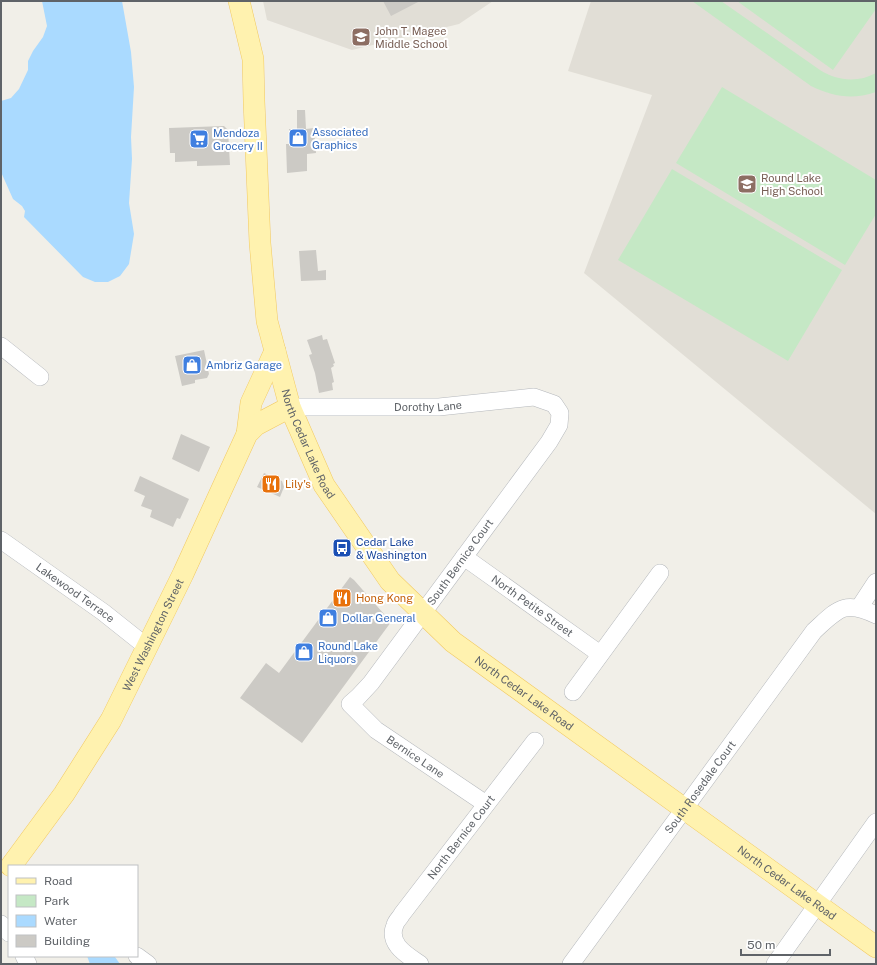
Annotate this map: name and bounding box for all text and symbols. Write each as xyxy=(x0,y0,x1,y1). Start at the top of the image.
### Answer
place label: John T. Magee Middle School xyxy=(375,25,448,50)
school or university icon: John T. Magee Middle School xyxy=(350,26,372,48)
place label: Associated Graphics xyxy=(312,126,368,151)
place label: Mendoza Grocery II xyxy=(213,127,263,152)
shop icon: Associated Graphics xyxy=(287,127,309,149)
supermarket icon: Mendoza Grocery II xyxy=(188,128,210,150)
place label: Round Lake High School xyxy=(761,172,823,197)
school or university icon: Round Lake High School xyxy=(736,173,758,195)
shop icon: Ambriz Garage xyxy=(181,354,203,376)
place label: Ambriz Garage xyxy=(206,359,282,371)
street label: North Cedar Lake Road xyxy=(279,388,337,501)
street label: Dorothy Lane xyxy=(394,399,462,413)
restaurant icon: Lily's xyxy=(260,473,282,495)
place label: Lily's xyxy=(285,478,311,490)
street label: South Bernice Court xyxy=(425,517,495,607)
place label: Cedar Lake & Washington xyxy=(356,536,427,561)
bus stop icon: Cedar Lake & Washington xyxy=(331,537,353,559)
street label: Lakewood Terrace xyxy=(34,561,117,625)
street label: North Petite Street xyxy=(489,573,575,639)
street label: West Washington Street xyxy=(120,577,186,693)
restaurant icon: Hong Kong xyxy=(331,587,353,609)
place label: Hong Kong xyxy=(356,592,413,604)
shop icon: Dollar General xyxy=(317,607,339,629)
place label: Dollar General xyxy=(342,612,416,624)
place label: Round Lake Liquors xyxy=(318,640,378,665)
shop icon: Round Lake Liquors xyxy=(293,641,315,663)
street label: North Cedar Lake Road xyxy=(472,654,576,733)
street label: Bernice Lane xyxy=(384,733,447,780)
street label: South Rosedale Court xyxy=(662,738,738,836)
street label: North Bernice Court xyxy=(425,793,497,881)
street label: North Cedar Lake Road xyxy=(735,843,838,922)
legend xyxy=(8,865,138,957)
text: Road xyxy=(44,874,72,888)
text: Park xyxy=(44,894,70,908)
text: Water xyxy=(44,914,78,928)
scale bar xyxy=(741,931,830,957)
text: Building xyxy=(44,934,90,948)
text: 50 m xyxy=(747,938,775,952)

